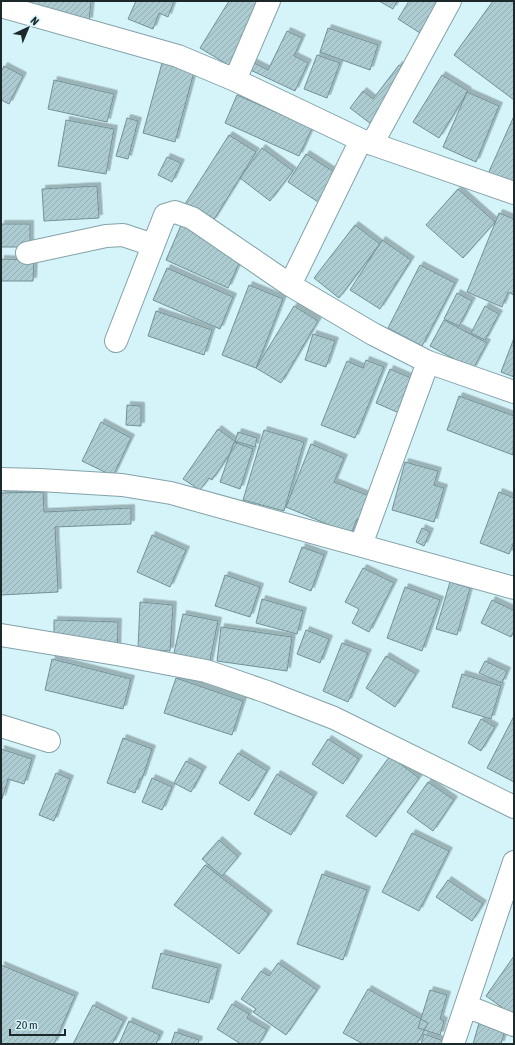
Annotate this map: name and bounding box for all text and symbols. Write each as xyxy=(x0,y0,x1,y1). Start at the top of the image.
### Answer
north arrow xyxy=(8,8,48,48)
text: N xyxy=(28,14,41,27)
scale bar xyxy=(10,1011,65,1037)
text: 20 m xyxy=(16,1018,38,1032)

